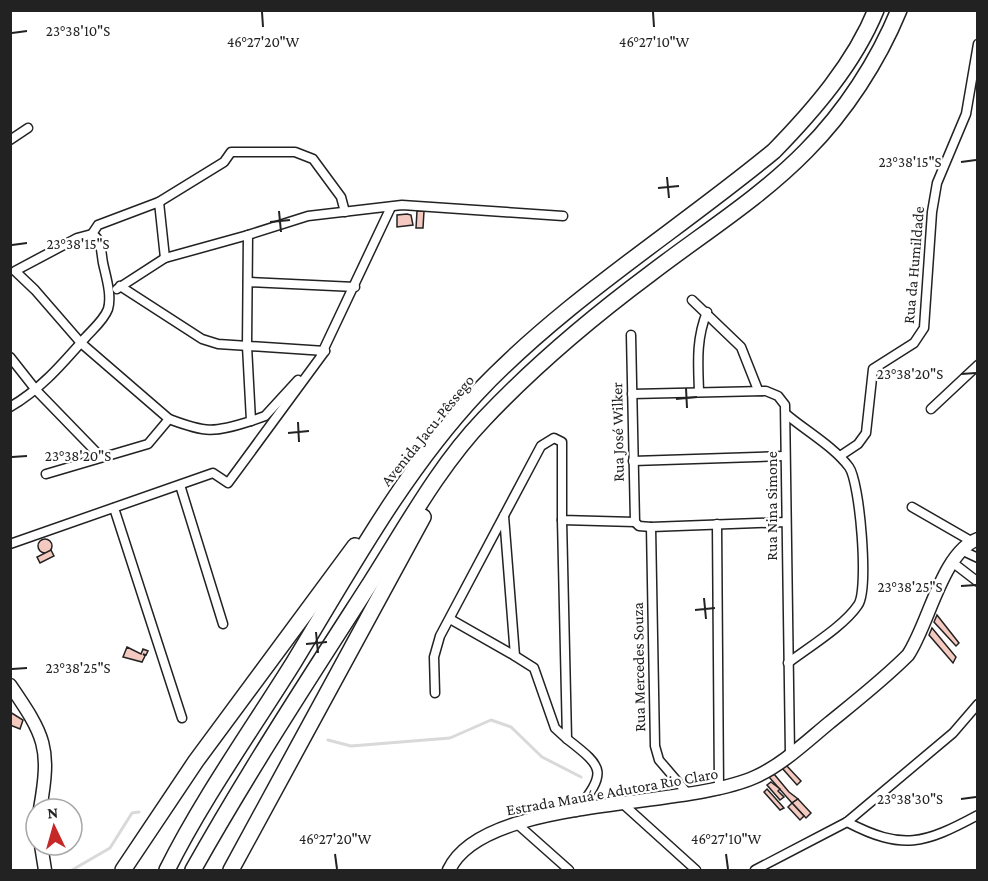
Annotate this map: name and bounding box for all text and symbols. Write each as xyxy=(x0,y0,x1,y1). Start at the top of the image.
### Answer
text: 23°38'10"S xyxy=(46,23,110,39)
text: 46°27'20"W xyxy=(227,34,299,50)
text: 46°27'10"W xyxy=(619,34,689,50)
text: 23°38'15"S xyxy=(878,154,942,170)
street label: Rua da Humildade xyxy=(900,206,927,325)
text: 23°38'15"S xyxy=(46,236,110,252)
text: 23°38'20"S xyxy=(877,366,943,382)
street label: Avenida Jacu-Pêssego xyxy=(377,371,478,490)
street label: Rua José Wilker xyxy=(608,382,628,482)
text: 23°38'20"S xyxy=(45,448,111,464)
street label: Rua Nina Simone xyxy=(763,451,780,561)
text: 23°38'25"S xyxy=(877,579,943,595)
street label: Rua Mercedes Souza xyxy=(629,601,648,732)
text: 23°38'25"S xyxy=(45,660,111,676)
street label: Estrada Mauá e Adutora Rio Claro xyxy=(505,764,719,819)
text: 23°38'30"S xyxy=(877,791,943,807)
north arrow xyxy=(24,797,84,857)
text: N xyxy=(47,804,59,821)
text: 46°27'20"W xyxy=(299,831,371,847)
text: 46°27'10"W xyxy=(691,831,761,847)

